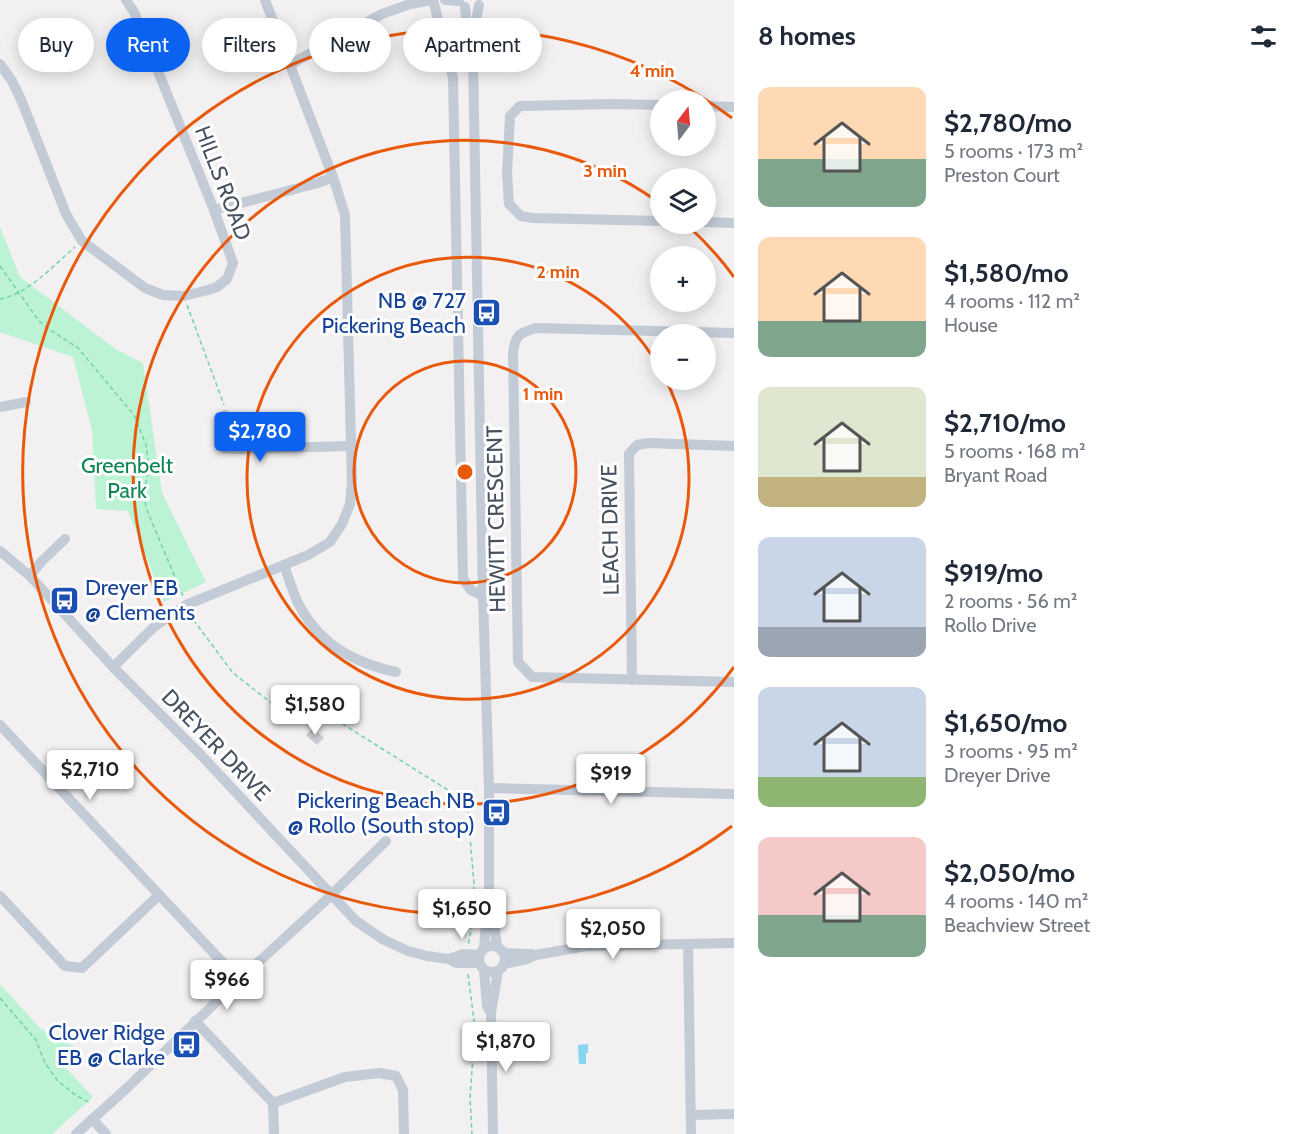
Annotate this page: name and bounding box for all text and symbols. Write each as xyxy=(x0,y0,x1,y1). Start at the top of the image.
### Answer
chip: Buy xyxy=(18,18,94,72)
chip: Rent xyxy=(106,18,190,72)
chip: Filters xyxy=(202,18,297,72)
chip: New xyxy=(309,18,391,72)
chip: Apartment xyxy=(403,18,542,72)
text: 8 homes xyxy=(758,20,856,52)
icon: filters xyxy=(1247,20,1280,53)
text: 4 min xyxy=(629,60,675,82)
north arrow xyxy=(650,90,716,156)
map controls xyxy=(650,90,716,390)
text: $2,780/mo xyxy=(944,107,1072,139)
icon: home xyxy=(806,111,878,183)
street label: HILLS ROAD xyxy=(189,122,257,244)
text: 5 rooms · 173 m² xyxy=(944,139,1083,163)
text: 3 min xyxy=(583,160,627,182)
text: Preston Court xyxy=(944,163,1060,187)
button: layers xyxy=(650,168,716,234)
button: + xyxy=(650,246,716,312)
text: $1,580/mo xyxy=(944,257,1068,289)
text: 2 min xyxy=(536,261,580,283)
icon: home xyxy=(806,261,878,333)
place label: NB @ 727 Pickering Beach xyxy=(322,287,466,339)
text: 4 rooms · 112 m² xyxy=(944,289,1080,313)
bus stop icon: NB @ 727 Pickering Beach xyxy=(471,297,503,329)
text: House xyxy=(944,313,998,337)
button: − xyxy=(650,324,716,390)
text: 1 min xyxy=(523,383,563,405)
text: $2,710/mo xyxy=(944,407,1066,439)
icon: home xyxy=(806,411,878,483)
pin: $2,780 xyxy=(211,412,309,463)
text: $2,780 xyxy=(228,419,292,443)
street label: HEWITT CRESCENT xyxy=(481,425,511,613)
text: 5 rooms · 168 m² xyxy=(944,439,1086,463)
park label: Greenbelt Park xyxy=(81,452,174,504)
centre of rings xyxy=(455,462,475,482)
text: Bryant Road xyxy=(944,463,1047,487)
street label: LEACH DRIVE xyxy=(595,464,625,596)
text: $919/mo xyxy=(944,557,1043,589)
icon: home xyxy=(806,561,878,633)
place label: Dreyer EB @ Clements xyxy=(85,574,195,626)
bus stop icon: Dreyer EB @ Clements xyxy=(48,584,80,616)
text: 2 rooms · 56 m² xyxy=(944,589,1077,613)
text: Rollo Drive xyxy=(944,613,1036,637)
street label: DREYER DRIVE xyxy=(156,684,276,806)
pin: $1,580 xyxy=(266,685,364,736)
text: $1,580 xyxy=(285,692,345,716)
text: $1,650/mo xyxy=(944,707,1067,739)
icon: home xyxy=(806,711,878,783)
text: 3 rooms · 95 m² xyxy=(944,739,1078,763)
pin: $2,710 xyxy=(41,750,139,801)
pin: $919 xyxy=(575,754,647,805)
text: $2,710 xyxy=(61,757,119,781)
text: $919 xyxy=(590,761,632,785)
text: Dreyer Drive xyxy=(944,763,1050,787)
place label: Pickering Beach NB @ Rollo (South stop) xyxy=(287,787,475,839)
bus stop icon: Pickering Beach NB @ Rollo (South stop) xyxy=(480,797,512,829)
text: $2,050/mo xyxy=(944,857,1075,889)
icon: home xyxy=(806,861,878,933)
pin: $1,650 xyxy=(413,889,511,940)
text: 4 rooms · 140 m² xyxy=(944,889,1088,913)
text: $1,650 xyxy=(432,896,492,920)
pin: $2,050 xyxy=(564,909,662,960)
text: Beachview Street xyxy=(944,913,1090,937)
text: $2,050 xyxy=(580,916,646,940)
pin: $966 xyxy=(191,960,263,1011)
text: $966 xyxy=(204,967,250,991)
place label: Clover Ridge EB @ Clarke xyxy=(48,1019,165,1071)
pin: $1,870 xyxy=(457,1022,555,1073)
bus stop icon: Clover Ridge EB @ Clarke xyxy=(170,1029,202,1061)
text: $1,870 xyxy=(476,1029,536,1053)

